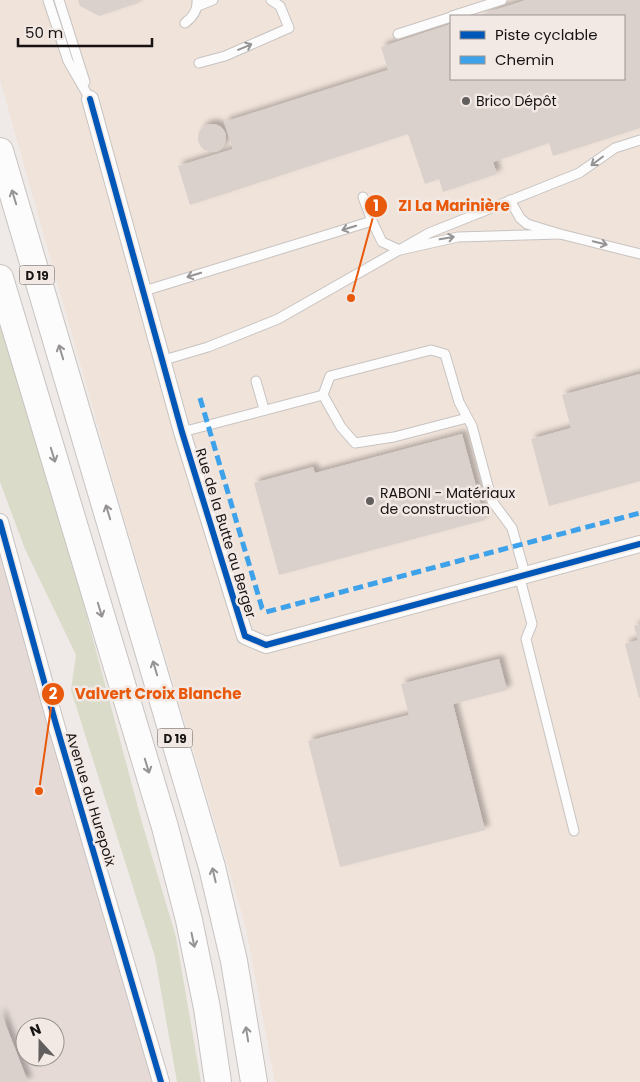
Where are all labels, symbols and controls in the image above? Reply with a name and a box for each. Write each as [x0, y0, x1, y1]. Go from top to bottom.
scale bar [18, 15, 151, 47]
legend [450, 15, 625, 80]
text: 50 m [25, 22, 63, 43]
text: Piste cyclable [495, 24, 598, 45]
one-way arrow [237, 42, 252, 52]
text: Chemin [495, 49, 554, 70]
place label: Brico Dépôt [476, 91, 557, 111]
marker: Brico Dépôt [460, 95, 472, 107]
one-way arrow [590, 156, 604, 166]
one-way arrow [8, 189, 18, 205]
callout: ZI La Marinière [364, 191, 520, 221]
text: 1 [373, 195, 379, 216]
text: ZI La Marinière [398, 195, 510, 216]
one-way arrow [341, 223, 357, 233]
one-way arrow [438, 233, 454, 243]
one-way arrow [592, 239, 608, 248]
road number: D 19 [20, 266, 54, 284]
one-way arrow [186, 271, 202, 281]
one-way arrow [55, 345, 65, 361]
one-way arrow [49, 446, 59, 462]
street label: Rue de la Butte au Berger [191, 446, 261, 620]
place label: RABONI - Matériaux de construction [380, 483, 515, 519]
marker: RABONI - Matériaux de construction [364, 495, 376, 507]
one-way arrow [103, 505, 113, 521]
one-way arrow [96, 602, 106, 618]
one-way arrow [149, 660, 159, 676]
callout: Valvert Croix Blanche [40, 679, 252, 709]
text: 2 [49, 683, 58, 704]
text: Valvert Croix Blanche [75, 683, 241, 704]
road number: D 19 [158, 728, 192, 748]
street label: Avenue du Hurepoix [61, 729, 121, 869]
one-way arrow [142, 758, 152, 774]
one-way arrow [209, 867, 218, 883]
one-way arrow [189, 931, 199, 947]
north arrow [15, 1017, 65, 1067]
text: N [27, 1019, 44, 1041]
one-way arrow [242, 1026, 252, 1042]

